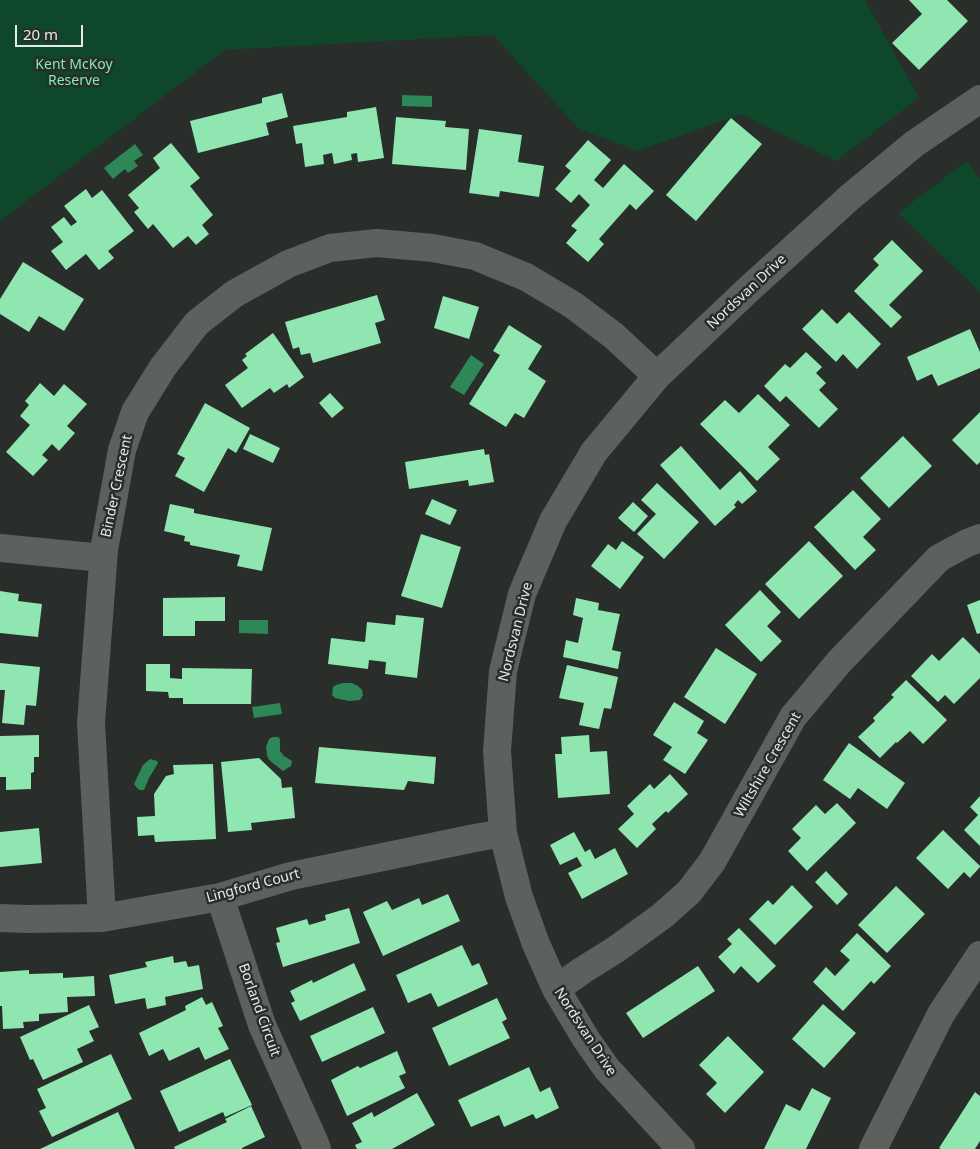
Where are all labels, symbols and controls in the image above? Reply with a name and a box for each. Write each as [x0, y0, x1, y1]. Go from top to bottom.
scale bar [18, 15, 85, 47]
text: 20 m [23, 24, 58, 44]
park label: Kent McKoy Reserve [35, 57, 113, 90]
street label: Nordsvan Drive [704, 251, 790, 333]
street label: Binder Crescent [98, 433, 136, 539]
street label: Nordsvan Drive [496, 581, 536, 683]
street label: Wiltshire Crescent [731, 709, 805, 821]
street label: Lingford Court [204, 865, 302, 907]
street label: Borland Circuit [234, 961, 284, 1059]
street label: Nordsvan Drive [550, 985, 620, 1079]

